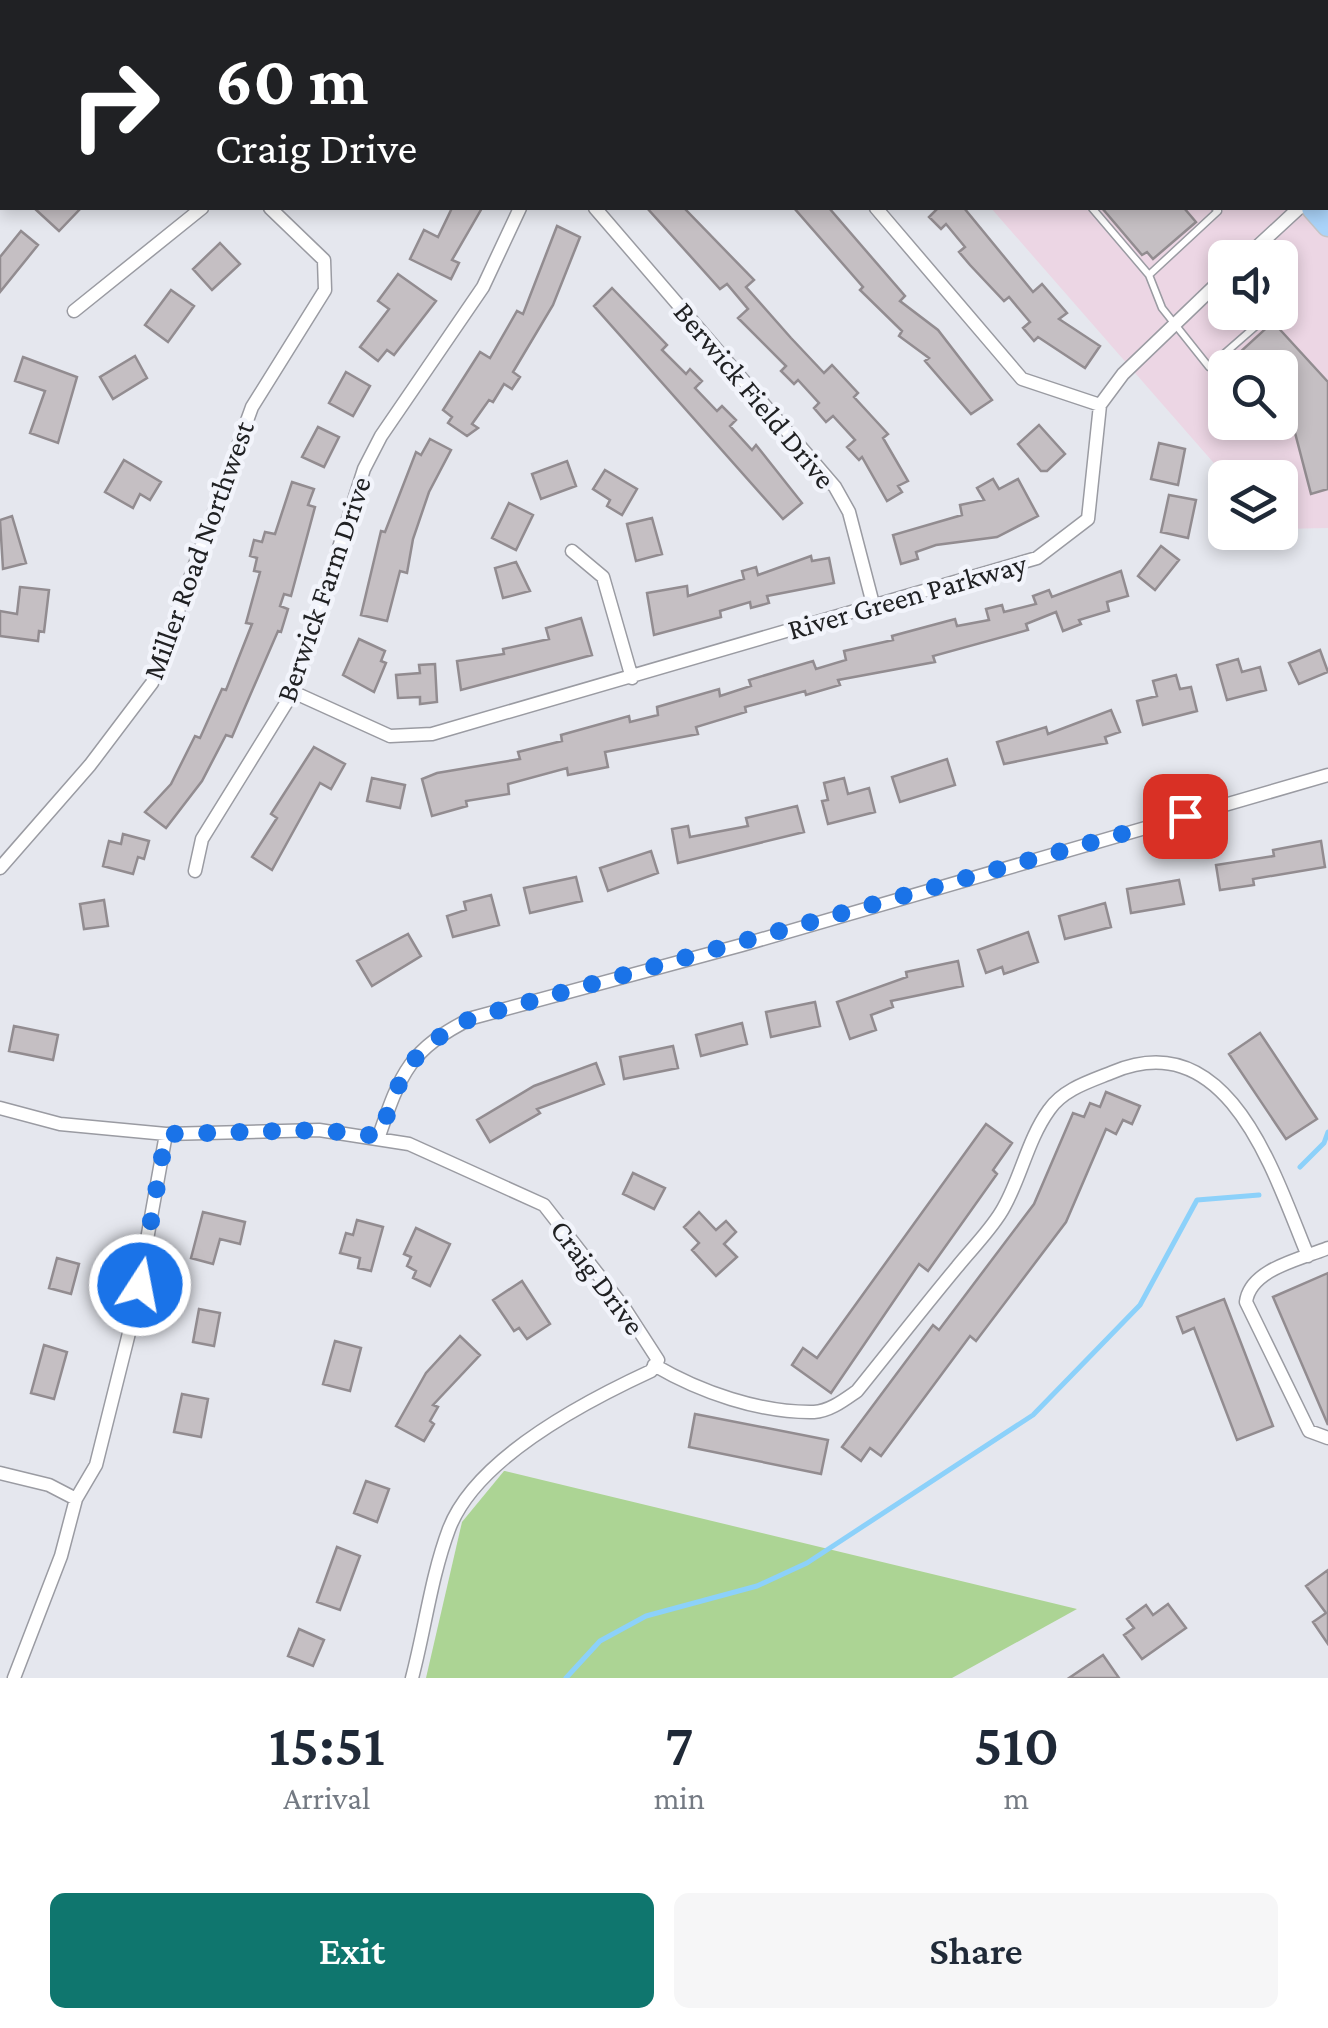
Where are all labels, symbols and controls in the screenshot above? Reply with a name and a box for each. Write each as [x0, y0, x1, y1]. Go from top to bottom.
icon: right [50, 40, 180, 170]
text: 60 m [215, 41, 368, 119]
text: Craig Drive [215, 123, 417, 173]
map controls [1208, 240, 1298, 550]
button: sound [1208, 240, 1298, 330]
street label: Berwick Field Drive [668, 295, 842, 495]
button: search [1208, 350, 1298, 440]
street label: Miller Road Northwest [136, 415, 260, 684]
button: layers [1208, 460, 1298, 550]
street label: Berwick Farm Drive [269, 472, 377, 706]
street label: River Green Parkway [784, 546, 1031, 647]
pin [1143, 774, 1228, 859]
icon: arrive [1158, 789, 1213, 844]
street label: Craig Drive [543, 1213, 652, 1341]
position arrow [88, 1233, 192, 1337]
text: 15:51 [269, 1711, 385, 1778]
text: 7 [665, 1711, 694, 1778]
text: 510 [974, 1711, 1059, 1778]
text: Arrival [283, 1780, 370, 1816]
text: min [654, 1780, 705, 1816]
text: m [1004, 1780, 1029, 1816]
button: Exit [50, 1893, 654, 2008]
button: Share [674, 1893, 1278, 2008]

